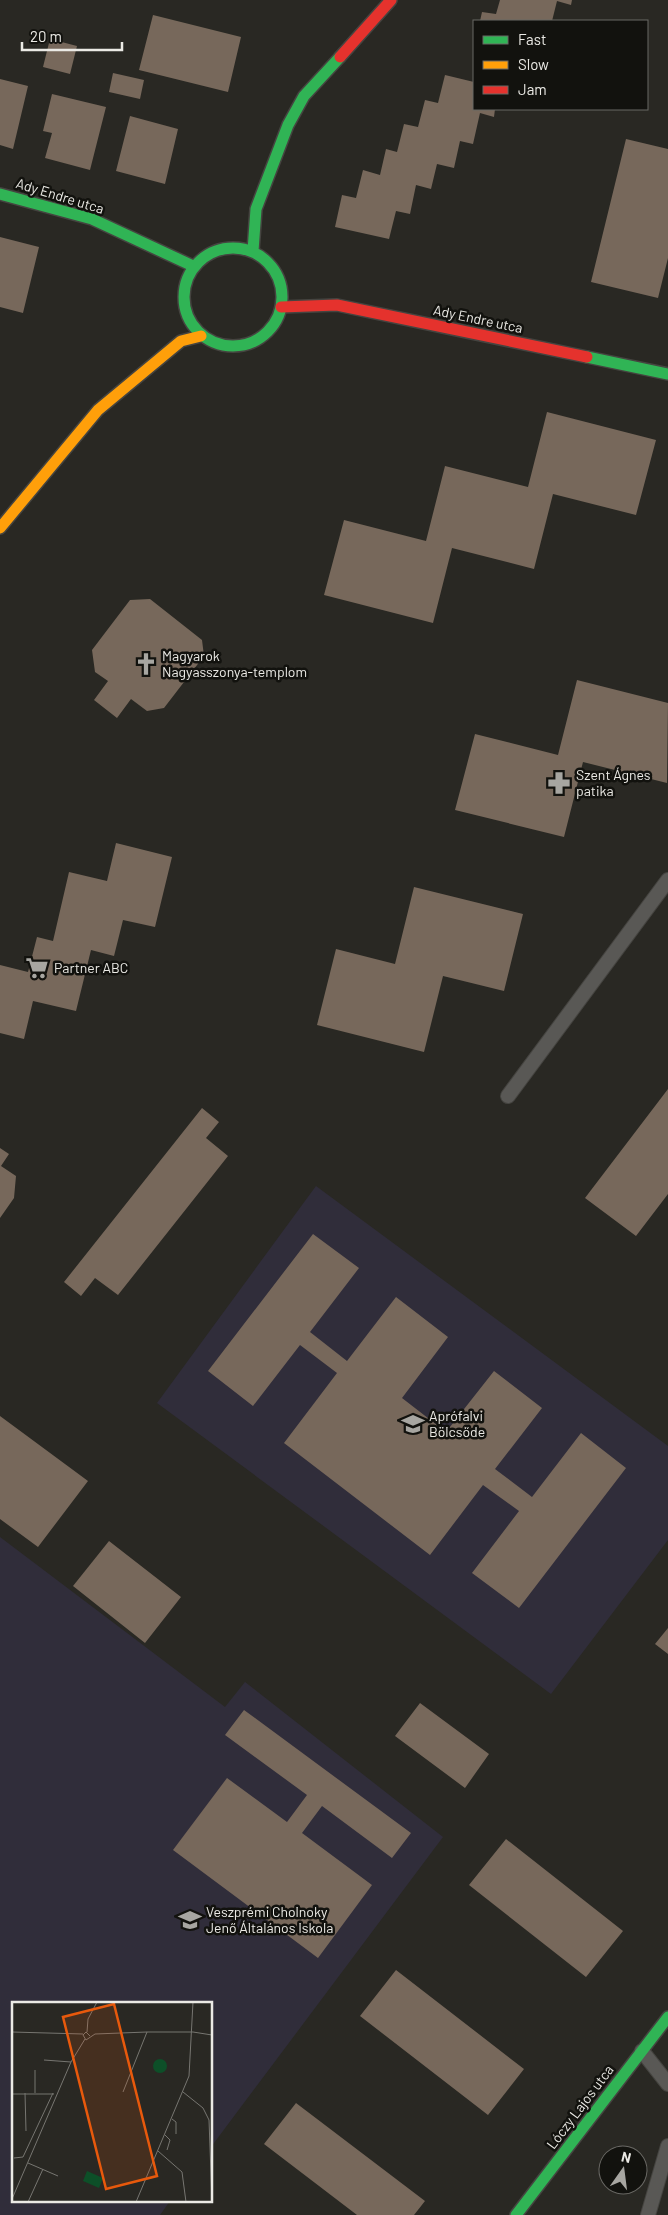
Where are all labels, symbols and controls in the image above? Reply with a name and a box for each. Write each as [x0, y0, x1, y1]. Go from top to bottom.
scale bar [22, 20, 122, 52]
legend [473, 20, 648, 110]
text: 20 m [30, 27, 62, 45]
text: Fast [518, 30, 546, 48]
text: Slow [518, 55, 549, 73]
text: Jam [518, 80, 547, 98]
street label: Ady Endre utca [14, 174, 106, 217]
street label: Ady Endre utca [432, 301, 524, 336]
place label: Magyarok Nagyasszonya-templom [162, 647, 307, 680]
church icon: Magyarok Nagyasszonya-templom [133, 651, 159, 677]
place label: Szent Ágnes patika [576, 766, 651, 799]
pharmacy icon: Szent Ágnes patika [546, 770, 572, 796]
supermarket icon: Partner ABC [24, 955, 50, 981]
place label: Partner ABC [54, 959, 128, 976]
place label: Aprófalvi Bölcsőde [429, 1407, 485, 1440]
school or university icon: Aprófalvi Bölcsőde [400, 1411, 426, 1437]
place label: Veszprémi Cholnoky Jenő Általános Iskola [206, 1903, 333, 1936]
school or university icon: Veszprémi Cholnoky Jenő Általános Iskola [177, 1907, 203, 1933]
inset map [12, 2002, 212, 2202]
street label: Lóczy Lajos utca [542, 2061, 617, 2152]
north arrow [598, 2145, 648, 2195]
text: N [620, 2148, 633, 2166]

